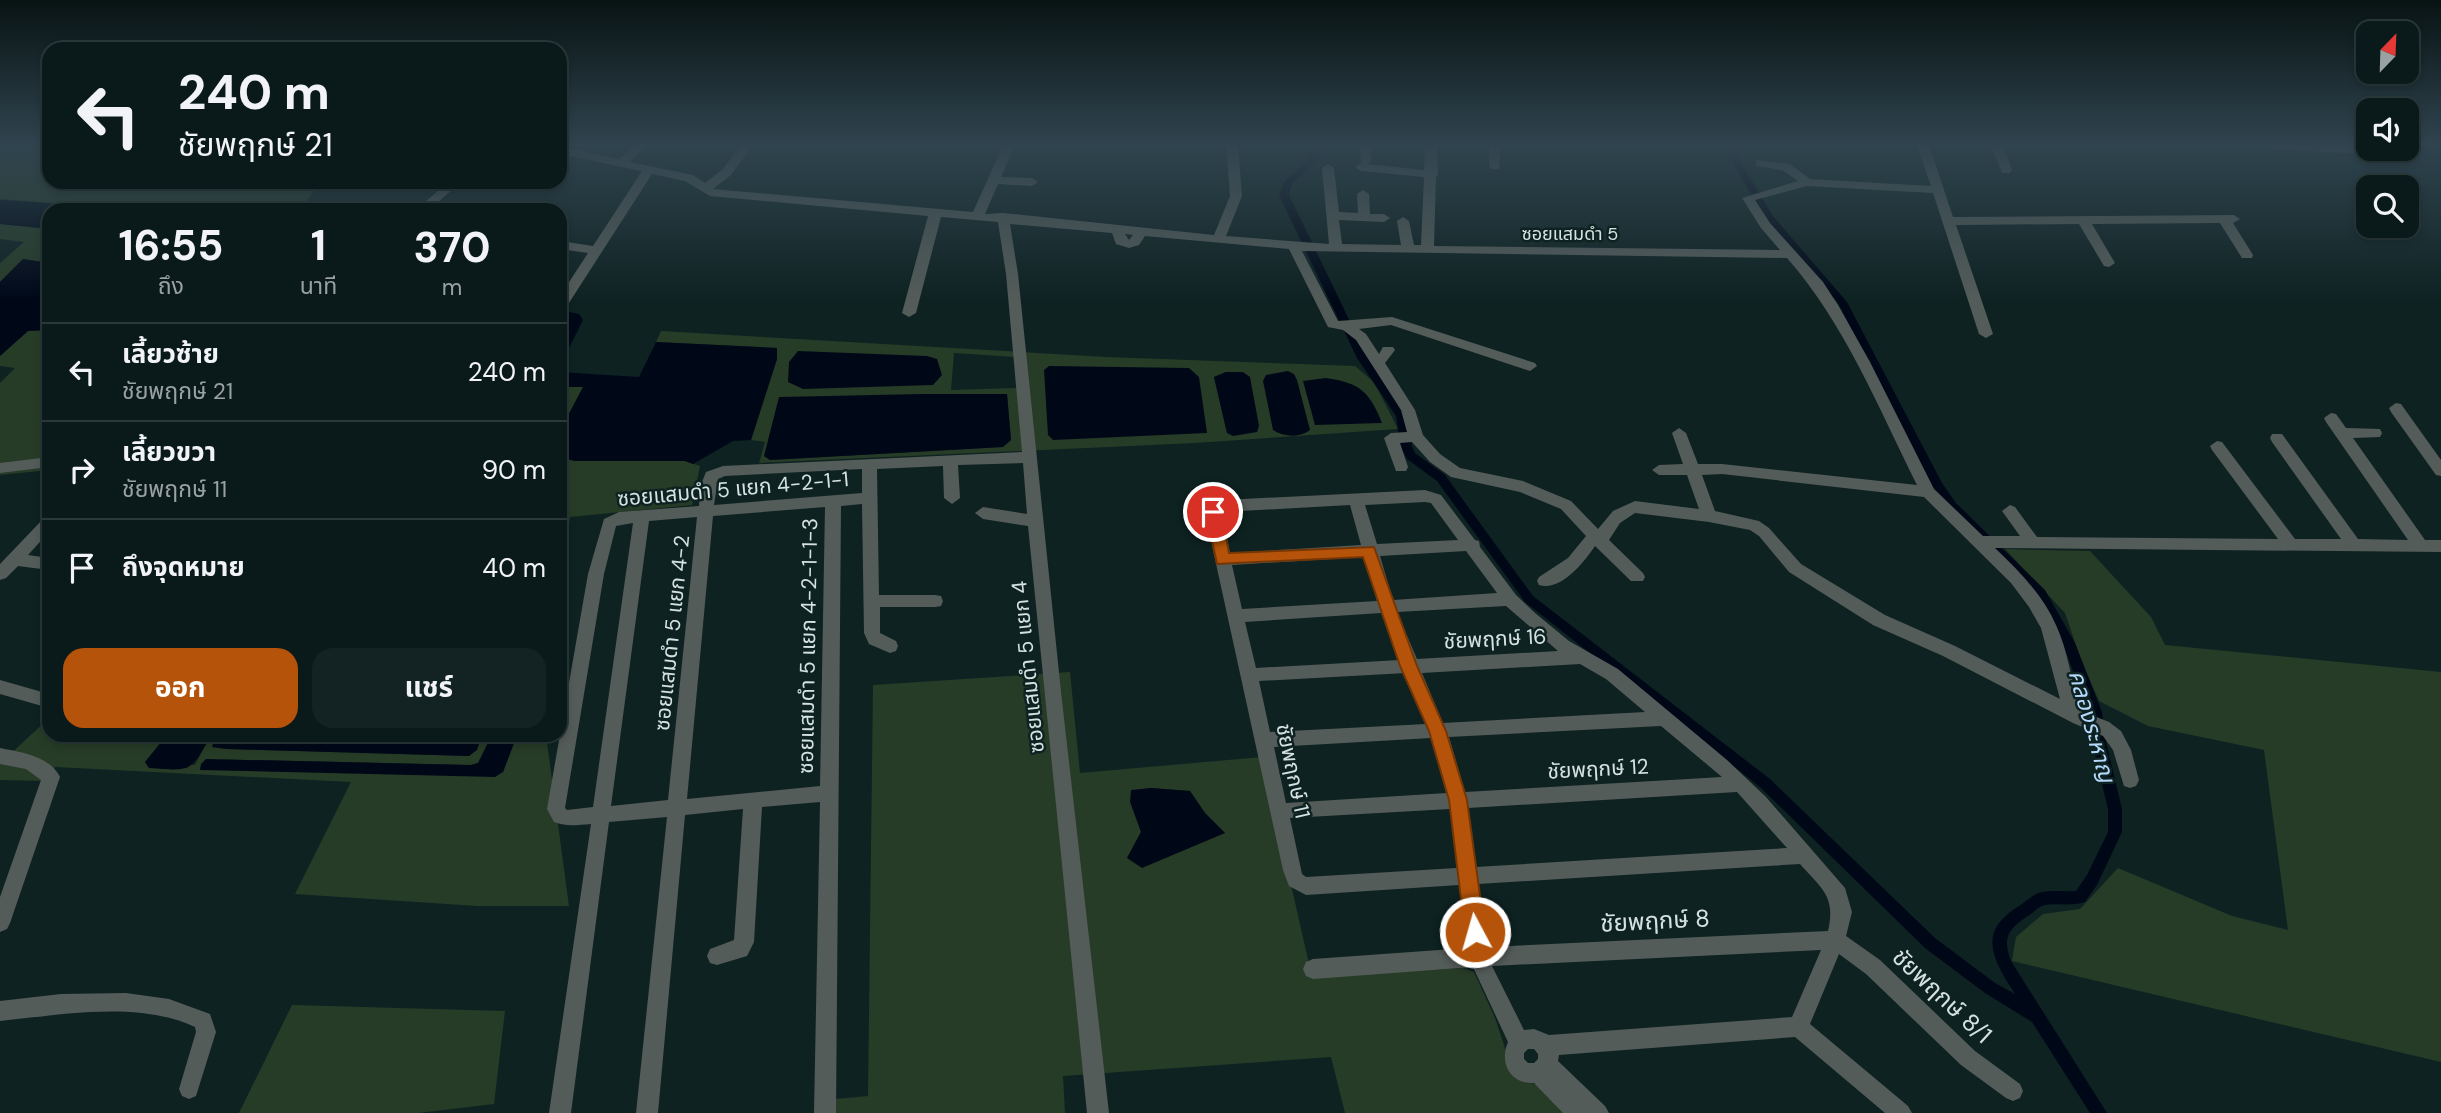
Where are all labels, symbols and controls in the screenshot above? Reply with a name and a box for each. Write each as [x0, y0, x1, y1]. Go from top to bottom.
north arrow [2356, 21, 2418, 84]
map controls [2356, 21, 2419, 238]
text: 240 m [178, 60, 330, 124]
icon: left [63, 70, 154, 161]
button: sound [2356, 98, 2419, 161]
text: ชัยพฤกษ์ 21 [178, 124, 333, 166]
button: search [2356, 175, 2419, 238]
text: 16:55 [118, 218, 223, 273]
text: 1 [311, 218, 326, 273]
text: 370 [414, 220, 491, 275]
street label: ซอยแสมดำ 5 [1522, 222, 1618, 246]
text: ถึง [158, 271, 184, 301]
text: นาที [300, 271, 337, 301]
text: m [442, 272, 462, 302]
text: เลี้ยวซ้าย [122, 337, 219, 371]
icon: left [63, 353, 101, 391]
text: 240 m [468, 355, 546, 389]
text: ชัยพฤกษ์ 21 [122, 376, 233, 406]
text: เลี้ยวขวา [122, 435, 216, 469]
icon: right [63, 451, 101, 489]
text: 90 m [482, 453, 546, 487]
street label: ซอยแสมดำ 5 แยก 4-2-1-1 [616, 465, 850, 513]
text: ชัยพฤกษ์ 11 [122, 474, 227, 504]
pin [1183, 482, 1243, 542]
icon: arrive [1194, 493, 1232, 531]
street label: ซอยแสมดำ 5 แยก 4-2-1-1-3 [792, 518, 824, 774]
street label: ซอยแสมดำ 5 แยก 4-2 [648, 534, 696, 732]
icon: arrive [63, 549, 101, 587]
text: ถึงจุดหมาย [122, 550, 245, 584]
text: 40 m [482, 551, 546, 585]
street label: ซอยแสมดำ 5 แยก 4 [1005, 579, 1051, 754]
street label: ชัยพฤกษ์ 16 [1443, 622, 1547, 656]
button: ออก [63, 648, 298, 728]
button: แชร์ [312, 648, 546, 728]
water label: คลองระหาญ [2062, 666, 2123, 788]
street label: ชัยพฤกษ์ 11 [1269, 721, 1317, 821]
street label: ชัยพฤกษ์ 12 [1547, 752, 1649, 786]
position arrow [1438, 895, 1512, 969]
street label: ชัยพฤกษ์ 8 [1600, 902, 1710, 939]
street label: ชัยพฤกษ์ 8/1 [1886, 942, 1999, 1050]

